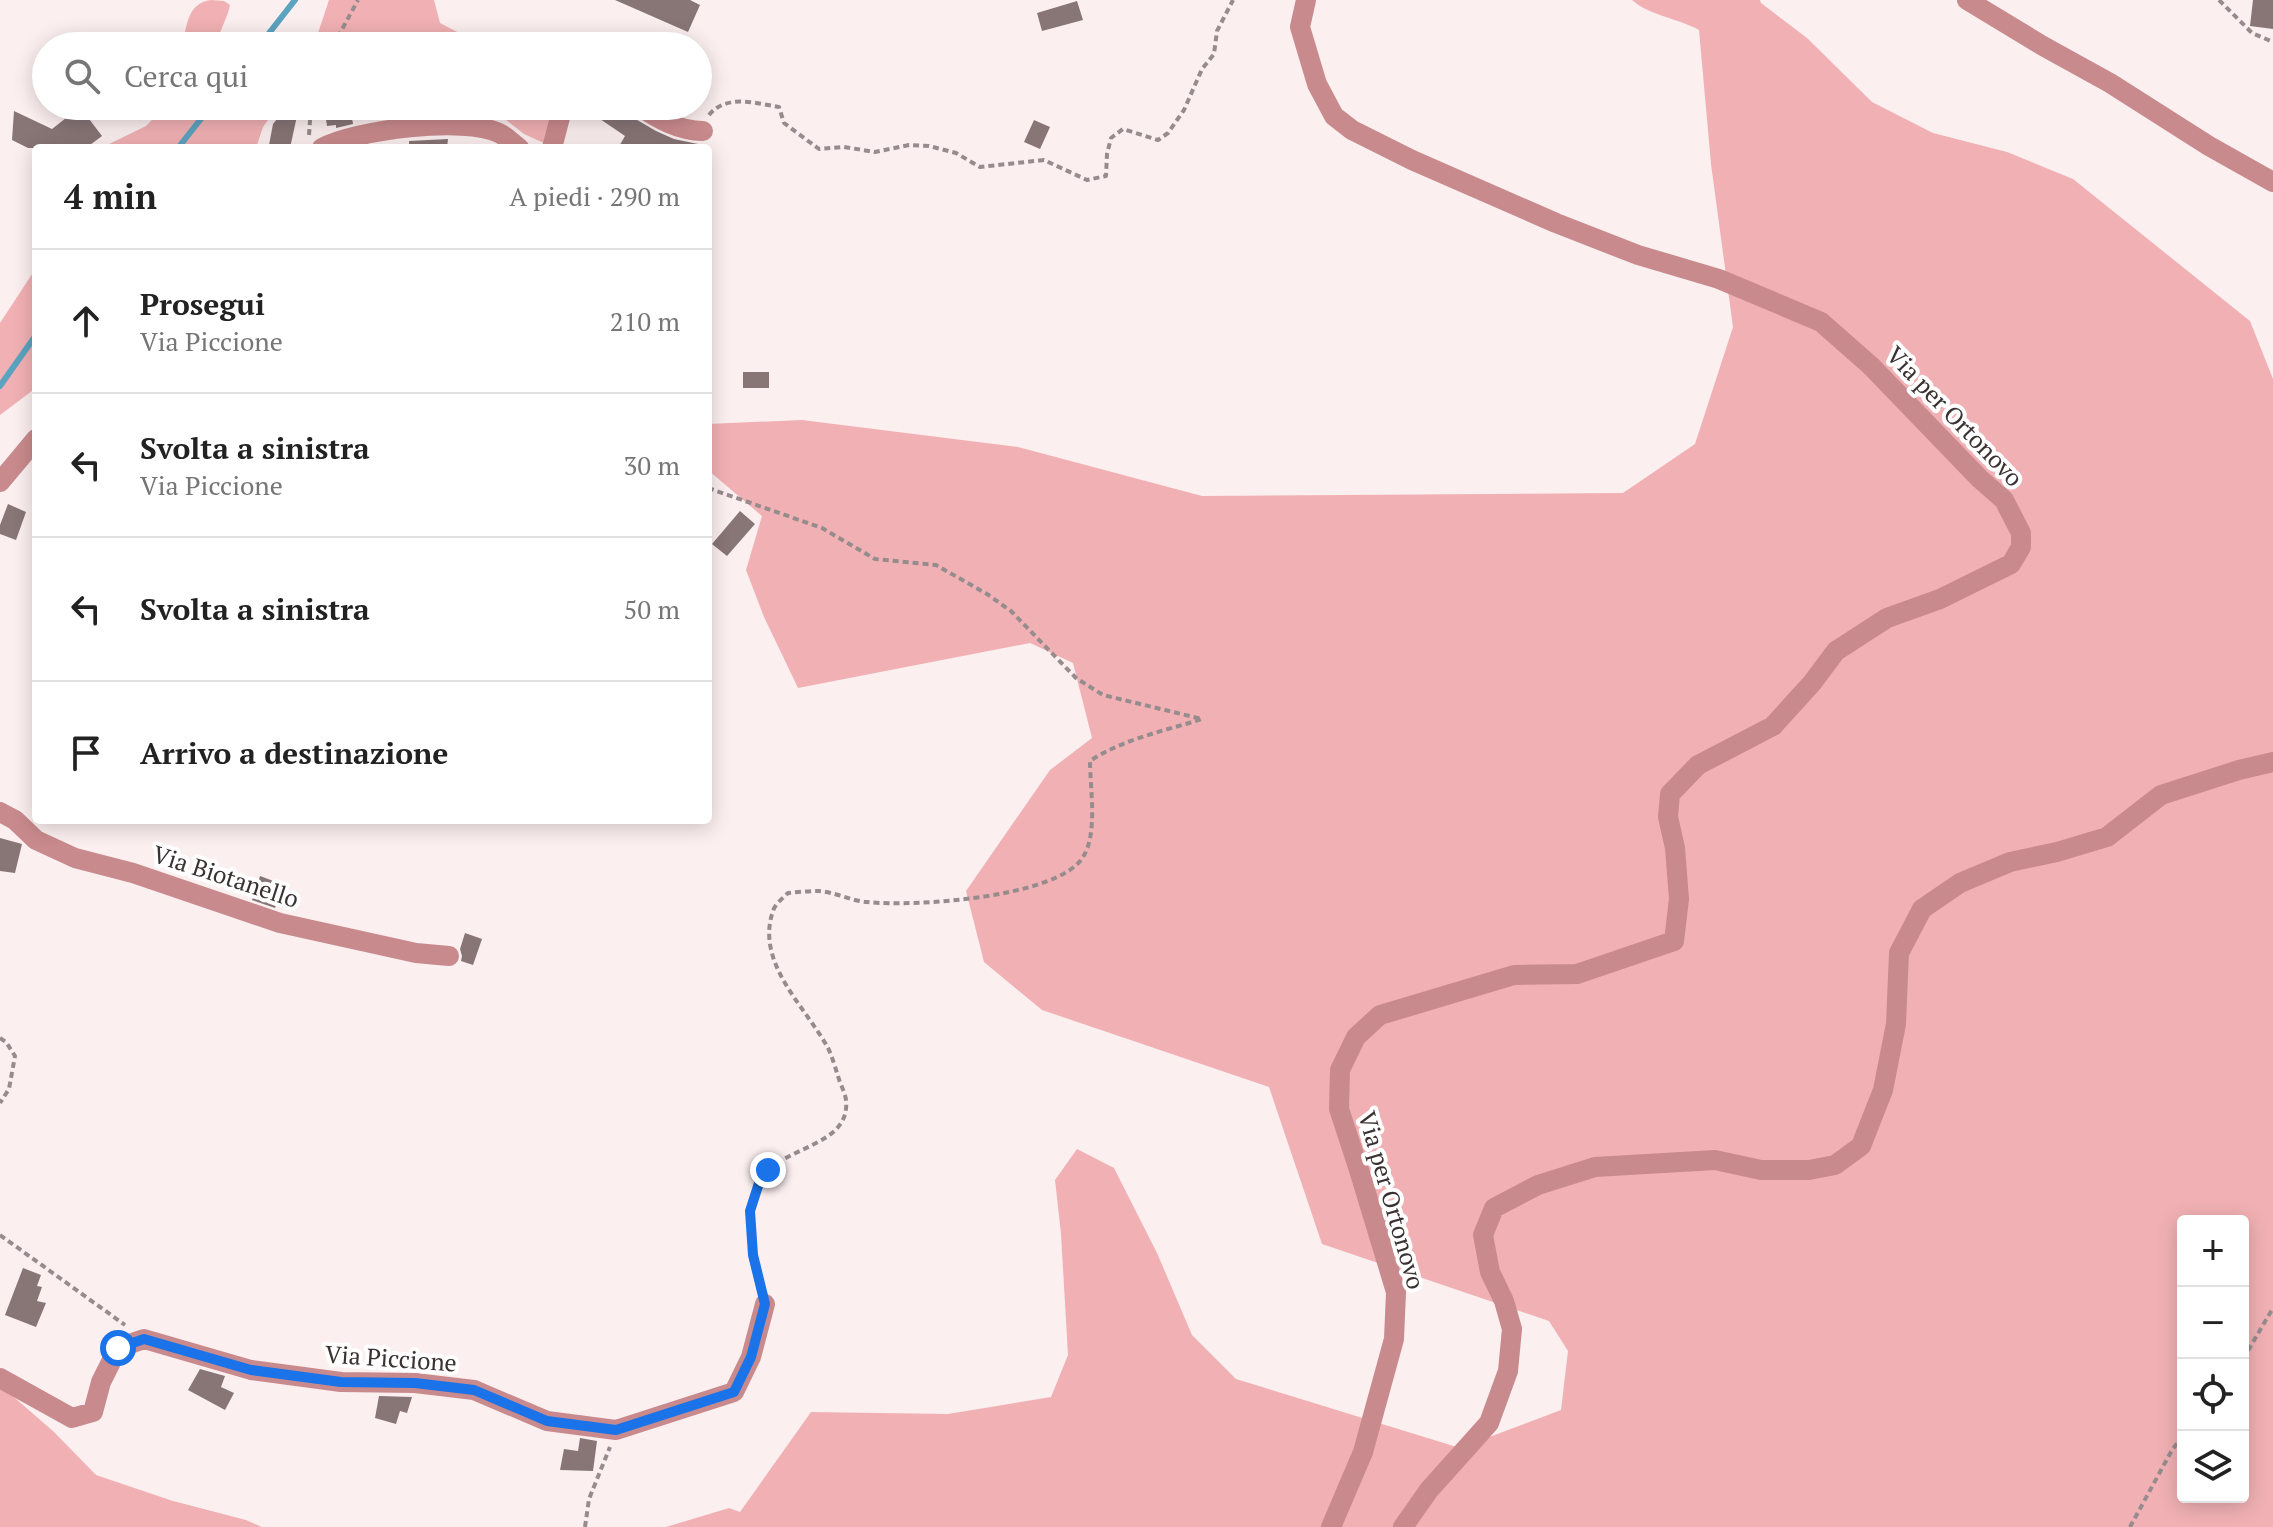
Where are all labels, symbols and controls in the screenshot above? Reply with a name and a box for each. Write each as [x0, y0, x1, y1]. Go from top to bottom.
search box [32, 32, 712, 120]
icon: search [60, 54, 104, 98]
text: Cerca qui [124, 56, 248, 96]
text: 4 min [64, 174, 157, 219]
text: A piedi · 290 m [509, 179, 680, 213]
text: Prosegui [140, 284, 265, 324]
icon: ahead [64, 299, 108, 343]
text: 210 m [610, 304, 680, 338]
text: Via Piccione [140, 324, 283, 358]
street label: Via per Ortonovo [1880, 339, 2030, 493]
text: Svolta a sinistra [140, 428, 370, 468]
icon: left [64, 443, 108, 487]
text: 30 m [624, 448, 680, 482]
text: Via Piccione [140, 468, 283, 502]
icon: left [64, 587, 108, 631]
text: Svolta a sinistra [140, 589, 370, 629]
text: 50 m [624, 592, 680, 626]
icon: arrive [64, 731, 108, 775]
text: Arrivo a destinazione [140, 733, 448, 773]
street label: Via Biotanello [149, 837, 303, 915]
street label: Via per Ortonovo [1351, 1107, 1433, 1293]
route end [750, 1152, 786, 1188]
map controls [2177, 1215, 2249, 1503]
button: + [2177, 1215, 2249, 1287]
button: − [2177, 1287, 2249, 1359]
route start [100, 1330, 136, 1366]
street label: Via Piccione [324, 1337, 458, 1379]
button: locate [2177, 1359, 2249, 1431]
button: layers [2177, 1431, 2249, 1503]

